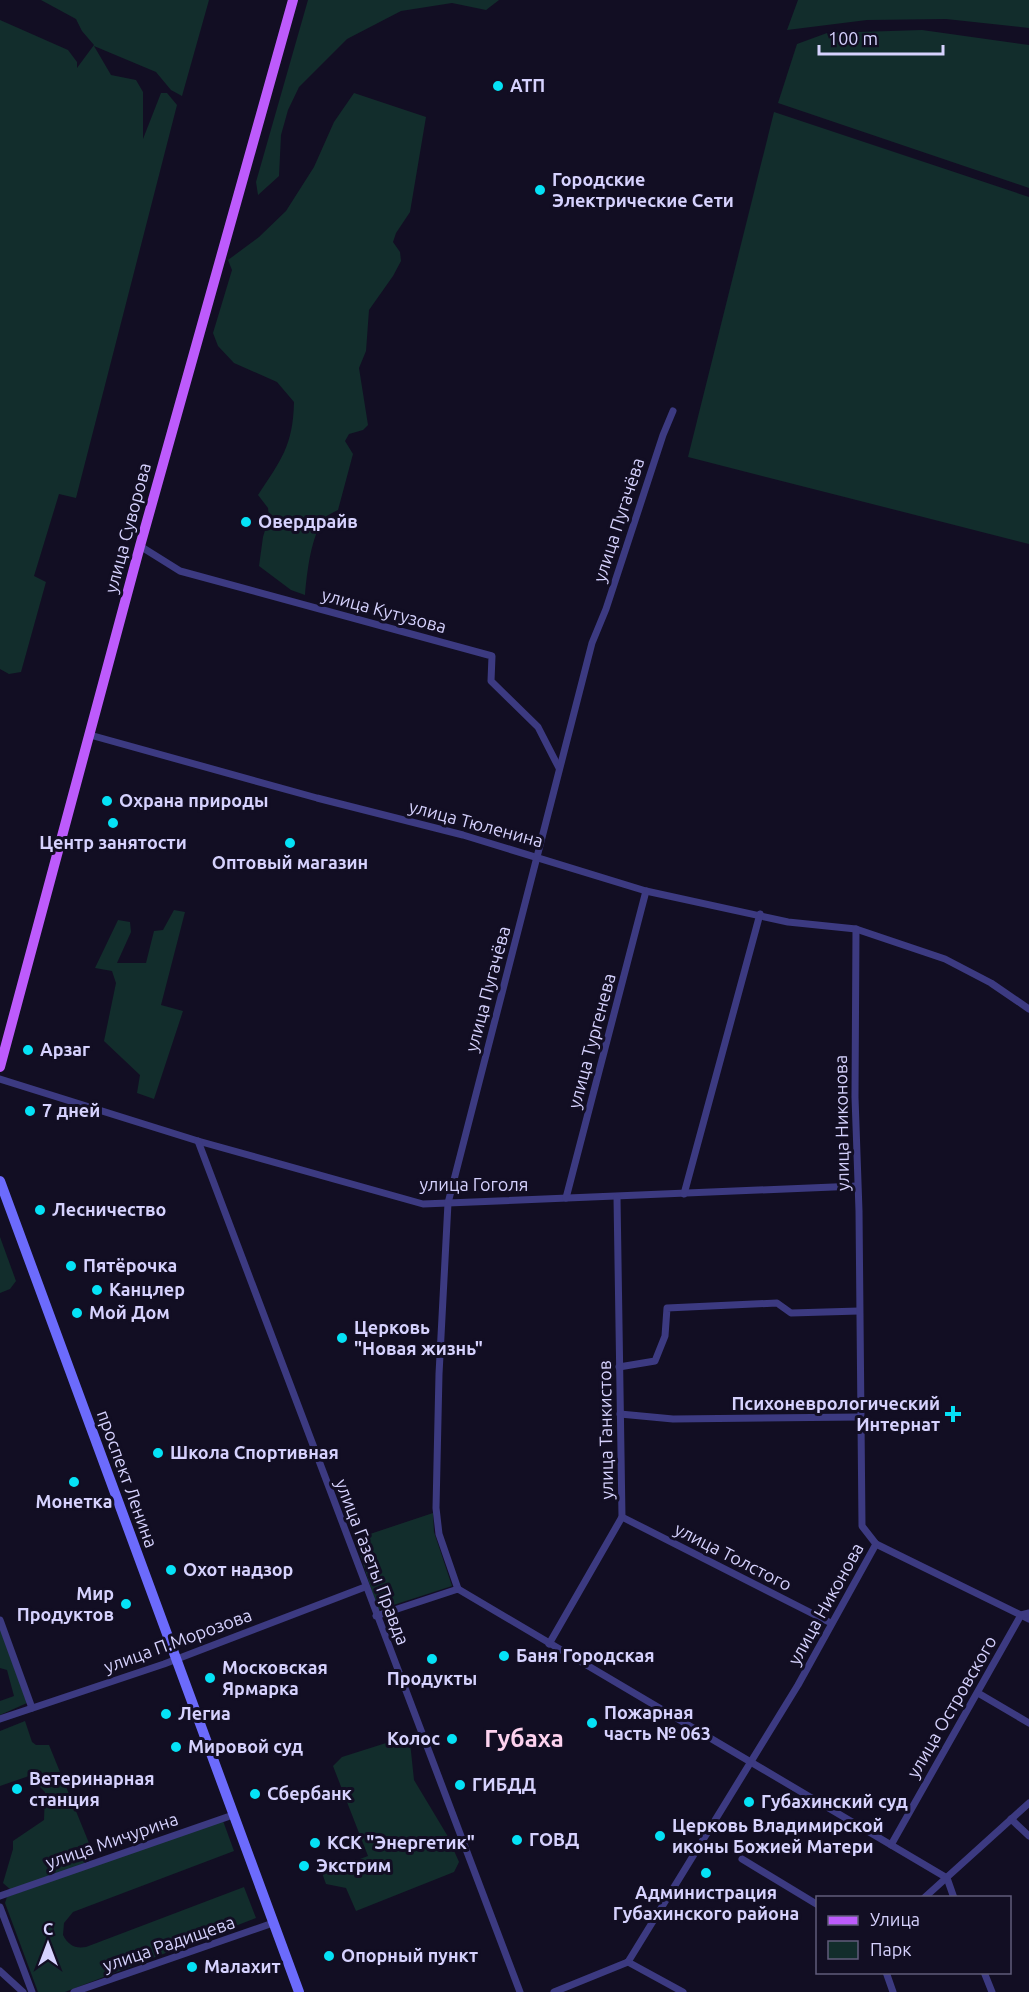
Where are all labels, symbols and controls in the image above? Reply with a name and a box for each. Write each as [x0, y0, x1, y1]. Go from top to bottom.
scale bar [819, 18, 944, 56]
text: 100 m [828, 28, 878, 48]
place label: АТП [510, 75, 545, 95]
marker: АТП [491, 79, 505, 93]
place label: Городские Электрические Сети [552, 169, 734, 210]
marker: Городские Электрические Сети [533, 183, 547, 197]
street label: улица Пугачёва [589, 455, 648, 584]
street label: улица Суворова [100, 461, 154, 595]
place label: Овердрайв [258, 511, 358, 531]
marker: Овердрайв [239, 515, 253, 529]
street label: улица Кутузова [320, 584, 449, 636]
place label: Охрана природы [119, 790, 268, 810]
marker: Охрана природы [100, 794, 114, 808]
street label: улица Тюленина [407, 796, 546, 851]
marker: Центр занятости [106, 816, 120, 830]
place label: Центр занятости [39, 832, 187, 852]
marker: Оптовый магазин [283, 836, 297, 850]
place label: Оптовый магазин [212, 852, 368, 872]
street label: улица Пугачёва [461, 924, 513, 1054]
street label: улица Тургенева [563, 971, 619, 1111]
place label: Арзаг [40, 1039, 90, 1059]
marker: Арзаг [21, 1043, 35, 1057]
street label: улица Никонова [830, 1055, 852, 1191]
place label: 7 дней [42, 1100, 100, 1120]
marker: 7 дней [23, 1104, 37, 1118]
street label: улица Гоголя [419, 1174, 529, 1194]
place label: Лесничество [52, 1199, 166, 1219]
marker: Лесничество [33, 1203, 47, 1217]
place label: Пятёрочка [83, 1255, 177, 1275]
marker: Пятёрочка [64, 1259, 78, 1273]
place label: Канцлер [109, 1279, 185, 1299]
marker: Канцлер [90, 1283, 104, 1297]
place label: Мой Дом [89, 1302, 170, 1322]
marker: Мой Дом [70, 1306, 84, 1320]
place label: Церковь "Новая жизнь" [354, 1317, 483, 1358]
marker: Церковь "Новая жизнь" [335, 1331, 349, 1345]
street label: улица Танкистов [594, 1360, 616, 1500]
place label: Психоневрологический Интернат [731, 1393, 940, 1434]
marker: Психоневрологический Интернат [944, 1405, 962, 1423]
street label: проспект Ленина [94, 1407, 162, 1550]
place label: Школа Спортивная [170, 1442, 339, 1462]
marker: Школа Спортивная [151, 1446, 165, 1460]
marker: Монетка [67, 1475, 81, 1489]
street label: улица Газеты Правда [332, 1476, 414, 1647]
place label: Монетка [36, 1491, 112, 1511]
street label: улица Толстого [672, 1518, 795, 1594]
street label: улица Никонова [783, 1539, 867, 1668]
place label: Охот надзор [183, 1559, 293, 1579]
marker: Охот надзор [164, 1563, 178, 1577]
place label: Мир Продуктов [17, 1583, 114, 1624]
marker: Мир Продуктов [119, 1597, 133, 1611]
street label: улица П.Морозова [101, 1604, 254, 1676]
street label: улица Островского [902, 1632, 1000, 1781]
place label: Баня Городская [516, 1645, 655, 1665]
marker: Баня Городская [497, 1649, 511, 1663]
marker: Продукты [425, 1652, 439, 1666]
place label: Московская Ярмарка [222, 1657, 328, 1698]
place label: Продукты [387, 1668, 477, 1688]
marker: Московская Ярмарка [203, 1671, 217, 1685]
place label: Пожарная часть № 063 [604, 1702, 711, 1743]
place label: Легиа [178, 1703, 231, 1723]
marker: Легиа [159, 1707, 173, 1721]
marker: Пожарная часть № 063 [585, 1716, 599, 1730]
district label: Губаха [484, 1725, 564, 1752]
place label: Колос [387, 1728, 440, 1748]
marker: Колос [445, 1732, 459, 1746]
place label: Мировой суд [188, 1736, 303, 1756]
marker: Мировой суд [169, 1740, 183, 1754]
place label: Ветеринарная станция [29, 1768, 154, 1809]
place label: ГИБДД [472, 1774, 536, 1794]
marker: ГИБДД [453, 1778, 467, 1792]
marker: Ветеринарная станция [10, 1782, 24, 1796]
place label: Сбербанк [267, 1783, 353, 1803]
marker: Сбербанк [248, 1787, 262, 1801]
place label: Губахинский суд [761, 1791, 908, 1811]
marker: Губахинский суд [742, 1795, 756, 1809]
street label: улица Мичурина [43, 1808, 181, 1872]
place label: Церковь Владимирской иконы Божией Матери [672, 1815, 884, 1856]
place label: ГОВД [529, 1829, 579, 1849]
marker: Церковь Владимирской иконы Божией Матери [653, 1829, 667, 1843]
place label: КСК "Энергетик" [327, 1832, 475, 1852]
marker: ГОВД [510, 1833, 524, 1847]
marker: КСК "Энергетик" [308, 1836, 322, 1850]
place label: Экстрим [316, 1855, 391, 1875]
marker: Экстрим [297, 1859, 311, 1873]
marker: Администрация Губахинского района [699, 1866, 713, 1880]
place label: Администрация Губахинского района [613, 1882, 799, 1923]
legend [816, 1896, 1011, 1974]
text: Улица [870, 1909, 920, 1929]
street label: улица Радищева [100, 1911, 237, 1975]
north arrow [18, 1914, 78, 1974]
text: С [43, 1920, 53, 1938]
text: Парк [870, 1939, 911, 1959]
place label: Опорный пункт [341, 1945, 478, 1965]
marker: Опорный пункт [322, 1949, 336, 1963]
place label: Малахит [204, 1956, 281, 1976]
marker: Малахит [185, 1960, 199, 1974]

